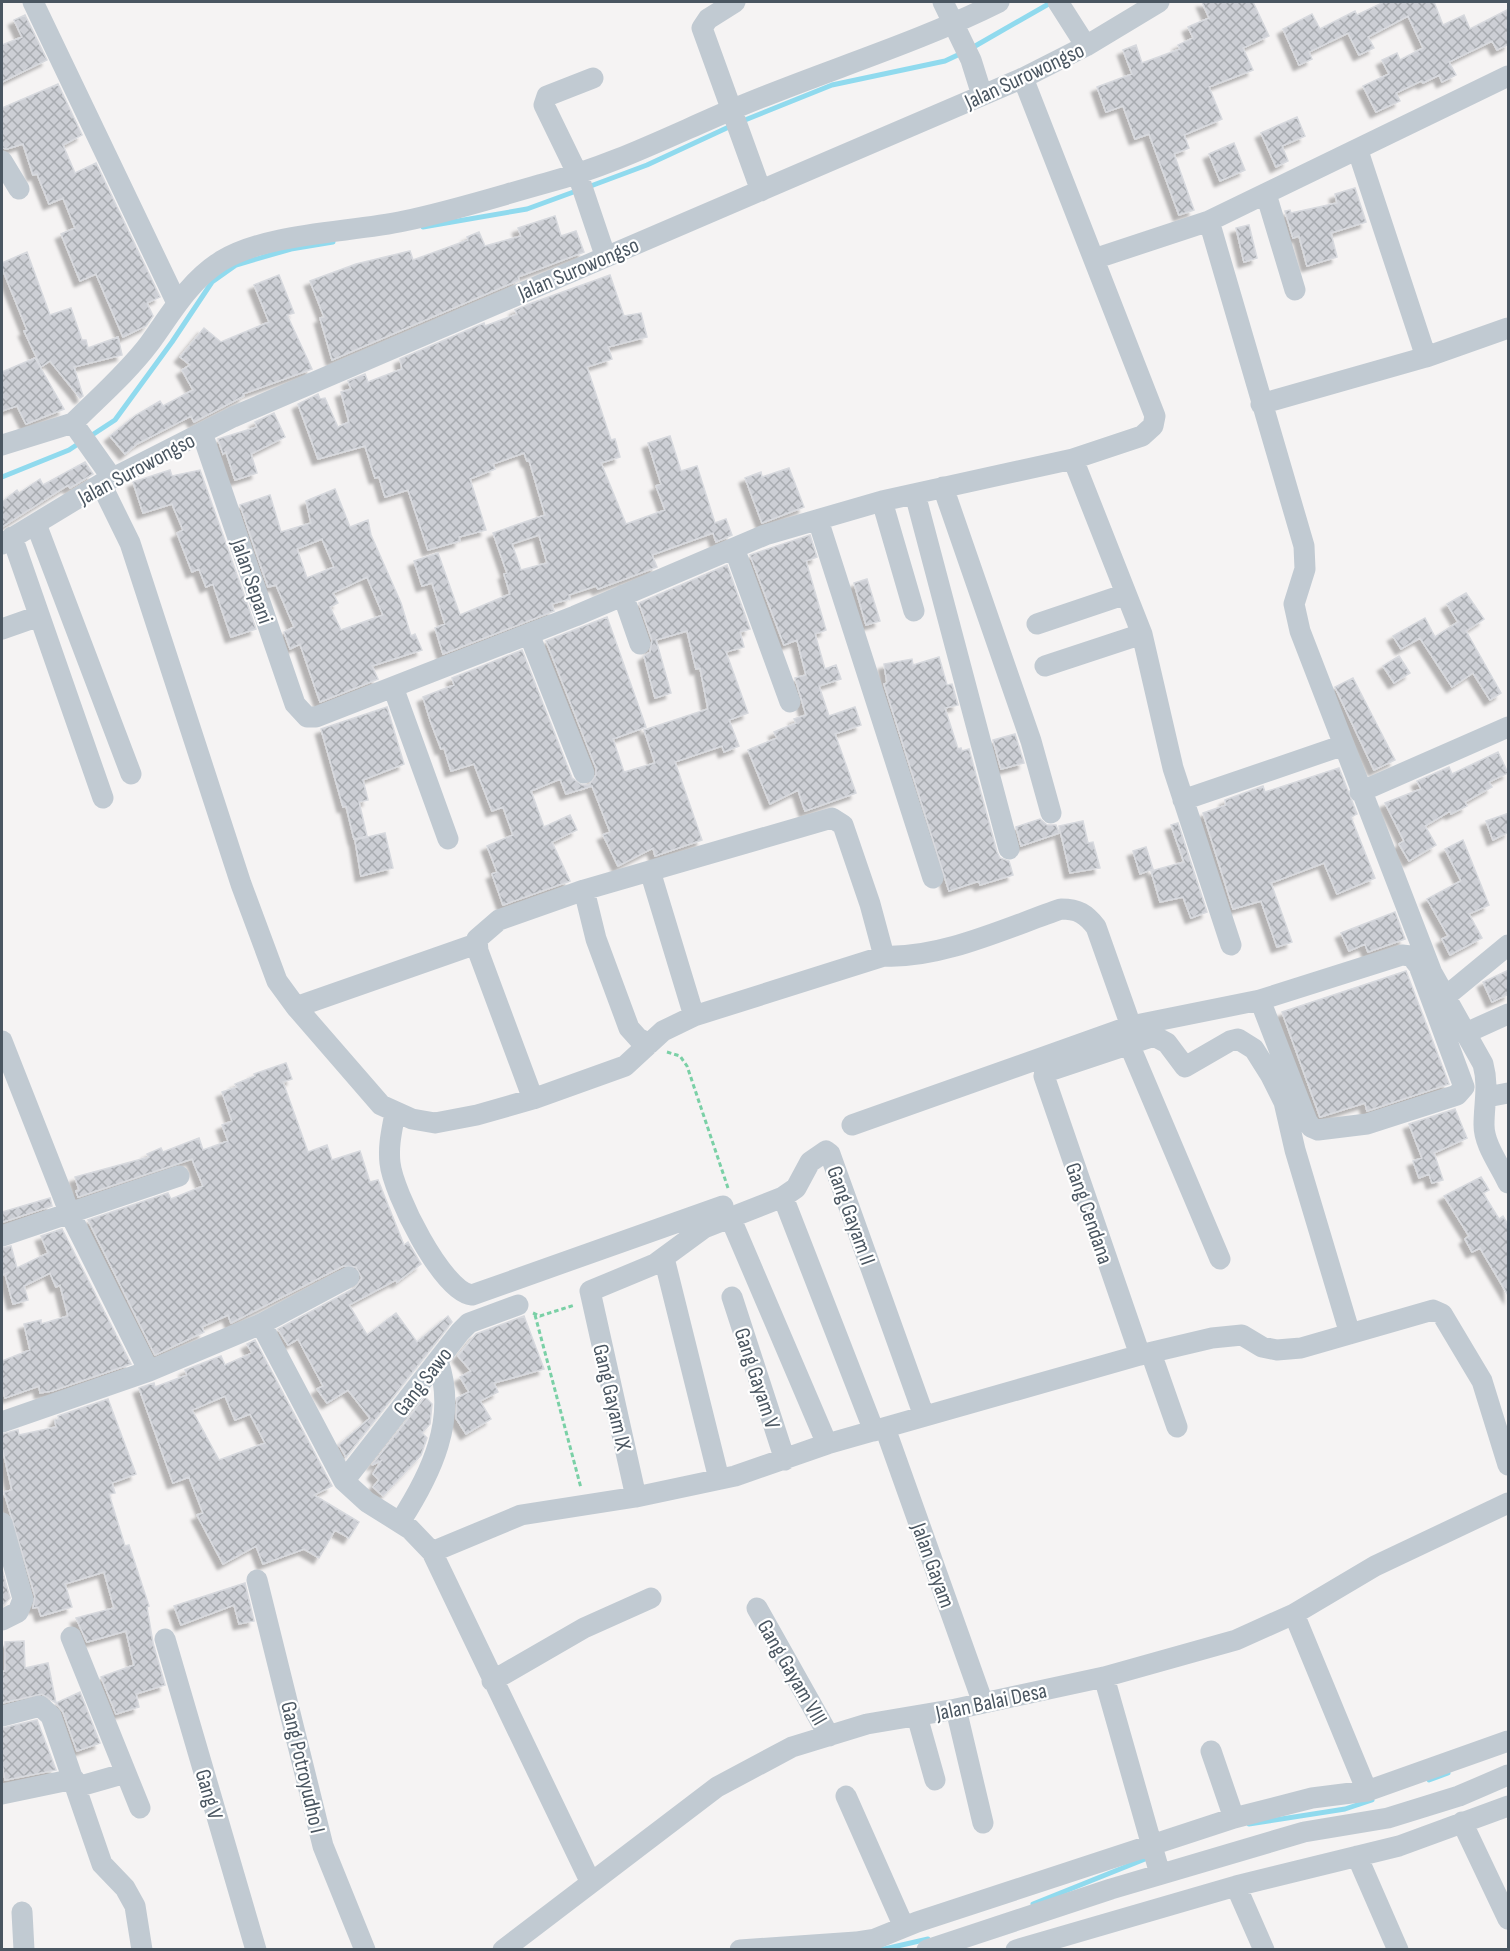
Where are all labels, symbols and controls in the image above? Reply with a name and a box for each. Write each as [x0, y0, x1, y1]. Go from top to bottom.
street label: Jalan Surowongso [960, 37, 1089, 116]
street label: Jalan Surowongso [513, 232, 643, 307]
street label: Jalan Surowongso [73, 427, 200, 512]
street label: Jalan Sepani [224, 535, 279, 627]
street label: Gang Cendana [1059, 1159, 1118, 1268]
street label: Gang Gayam II [820, 1162, 881, 1269]
street label: Gang Gayam V [728, 1325, 786, 1432]
street label: Gang Sawo [388, 1342, 459, 1422]
street label: Gang Gayam IX [586, 1342, 637, 1454]
street label: Jalan Gayam [904, 1518, 960, 1612]
street label: Gang Gayam VIII [751, 1615, 833, 1730]
street label: Jalan Balai Desa [932, 1678, 1049, 1728]
street label: Gang Potroyudho I [274, 1699, 331, 1836]
street label: Gang V [189, 1766, 229, 1823]

